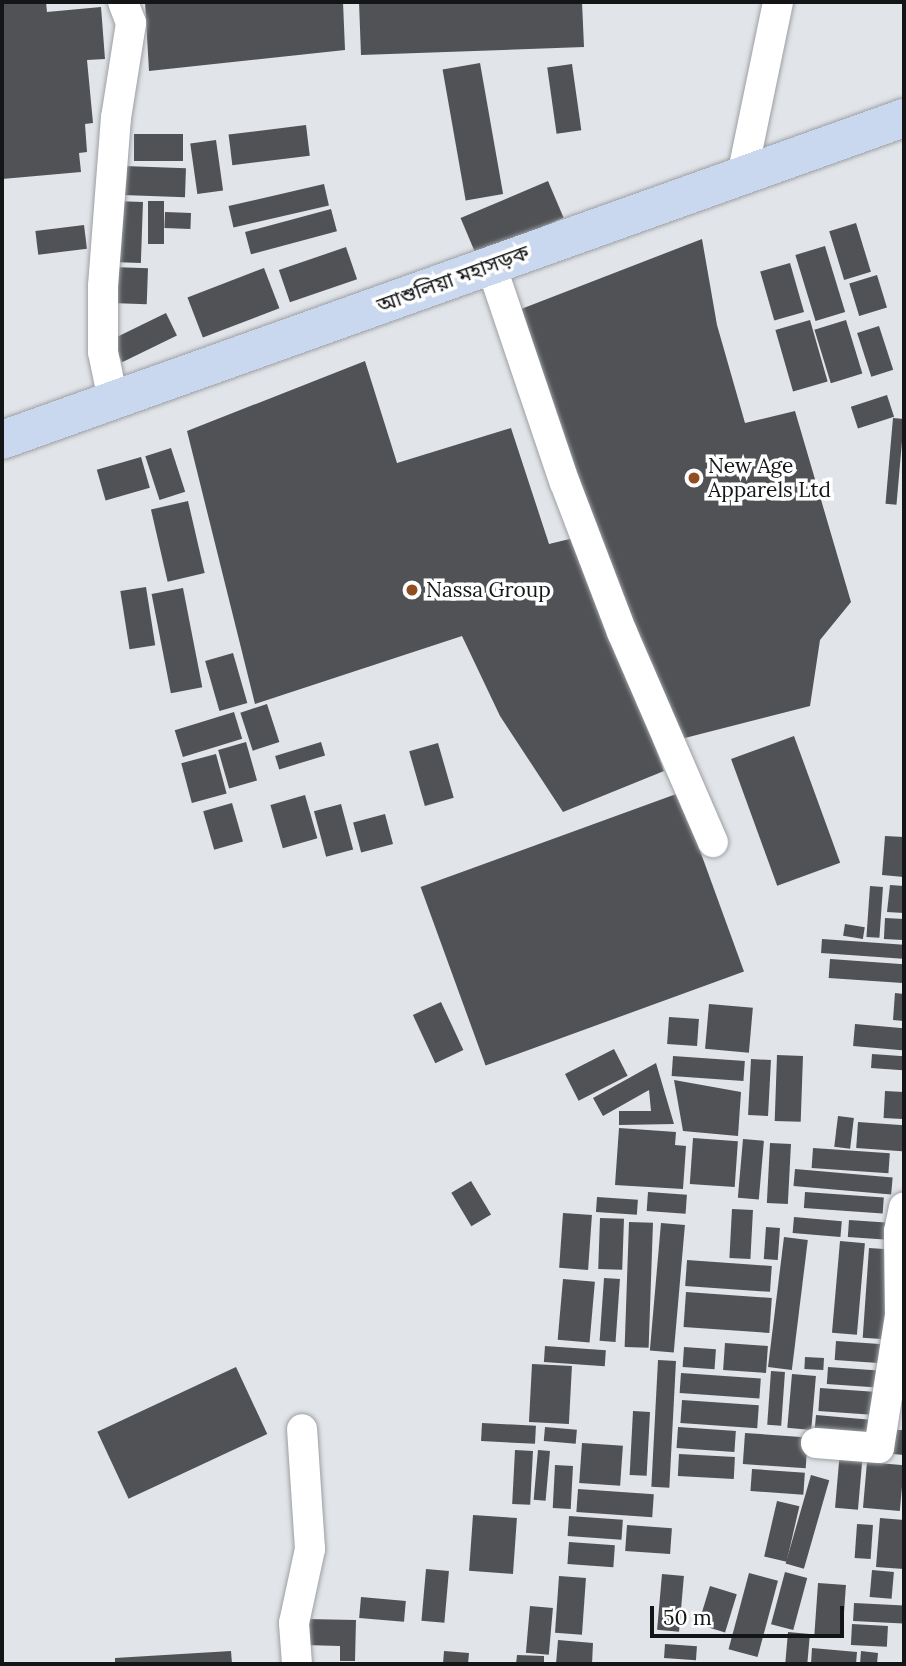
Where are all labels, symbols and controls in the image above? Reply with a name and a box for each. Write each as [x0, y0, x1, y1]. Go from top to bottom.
street label: আশুলিয়া মহাসড়ক [373, 240, 533, 318]
place label: New Age Apparels Ltd [708, 453, 831, 503]
marker: New Age Apparels Ltd [686, 470, 702, 486]
place label: Nassa Group [426, 577, 551, 603]
marker: Nassa Group [404, 582, 420, 598]
scale bar [654, 1592, 848, 1636]
text: 50 m [663, 1604, 712, 1631]

